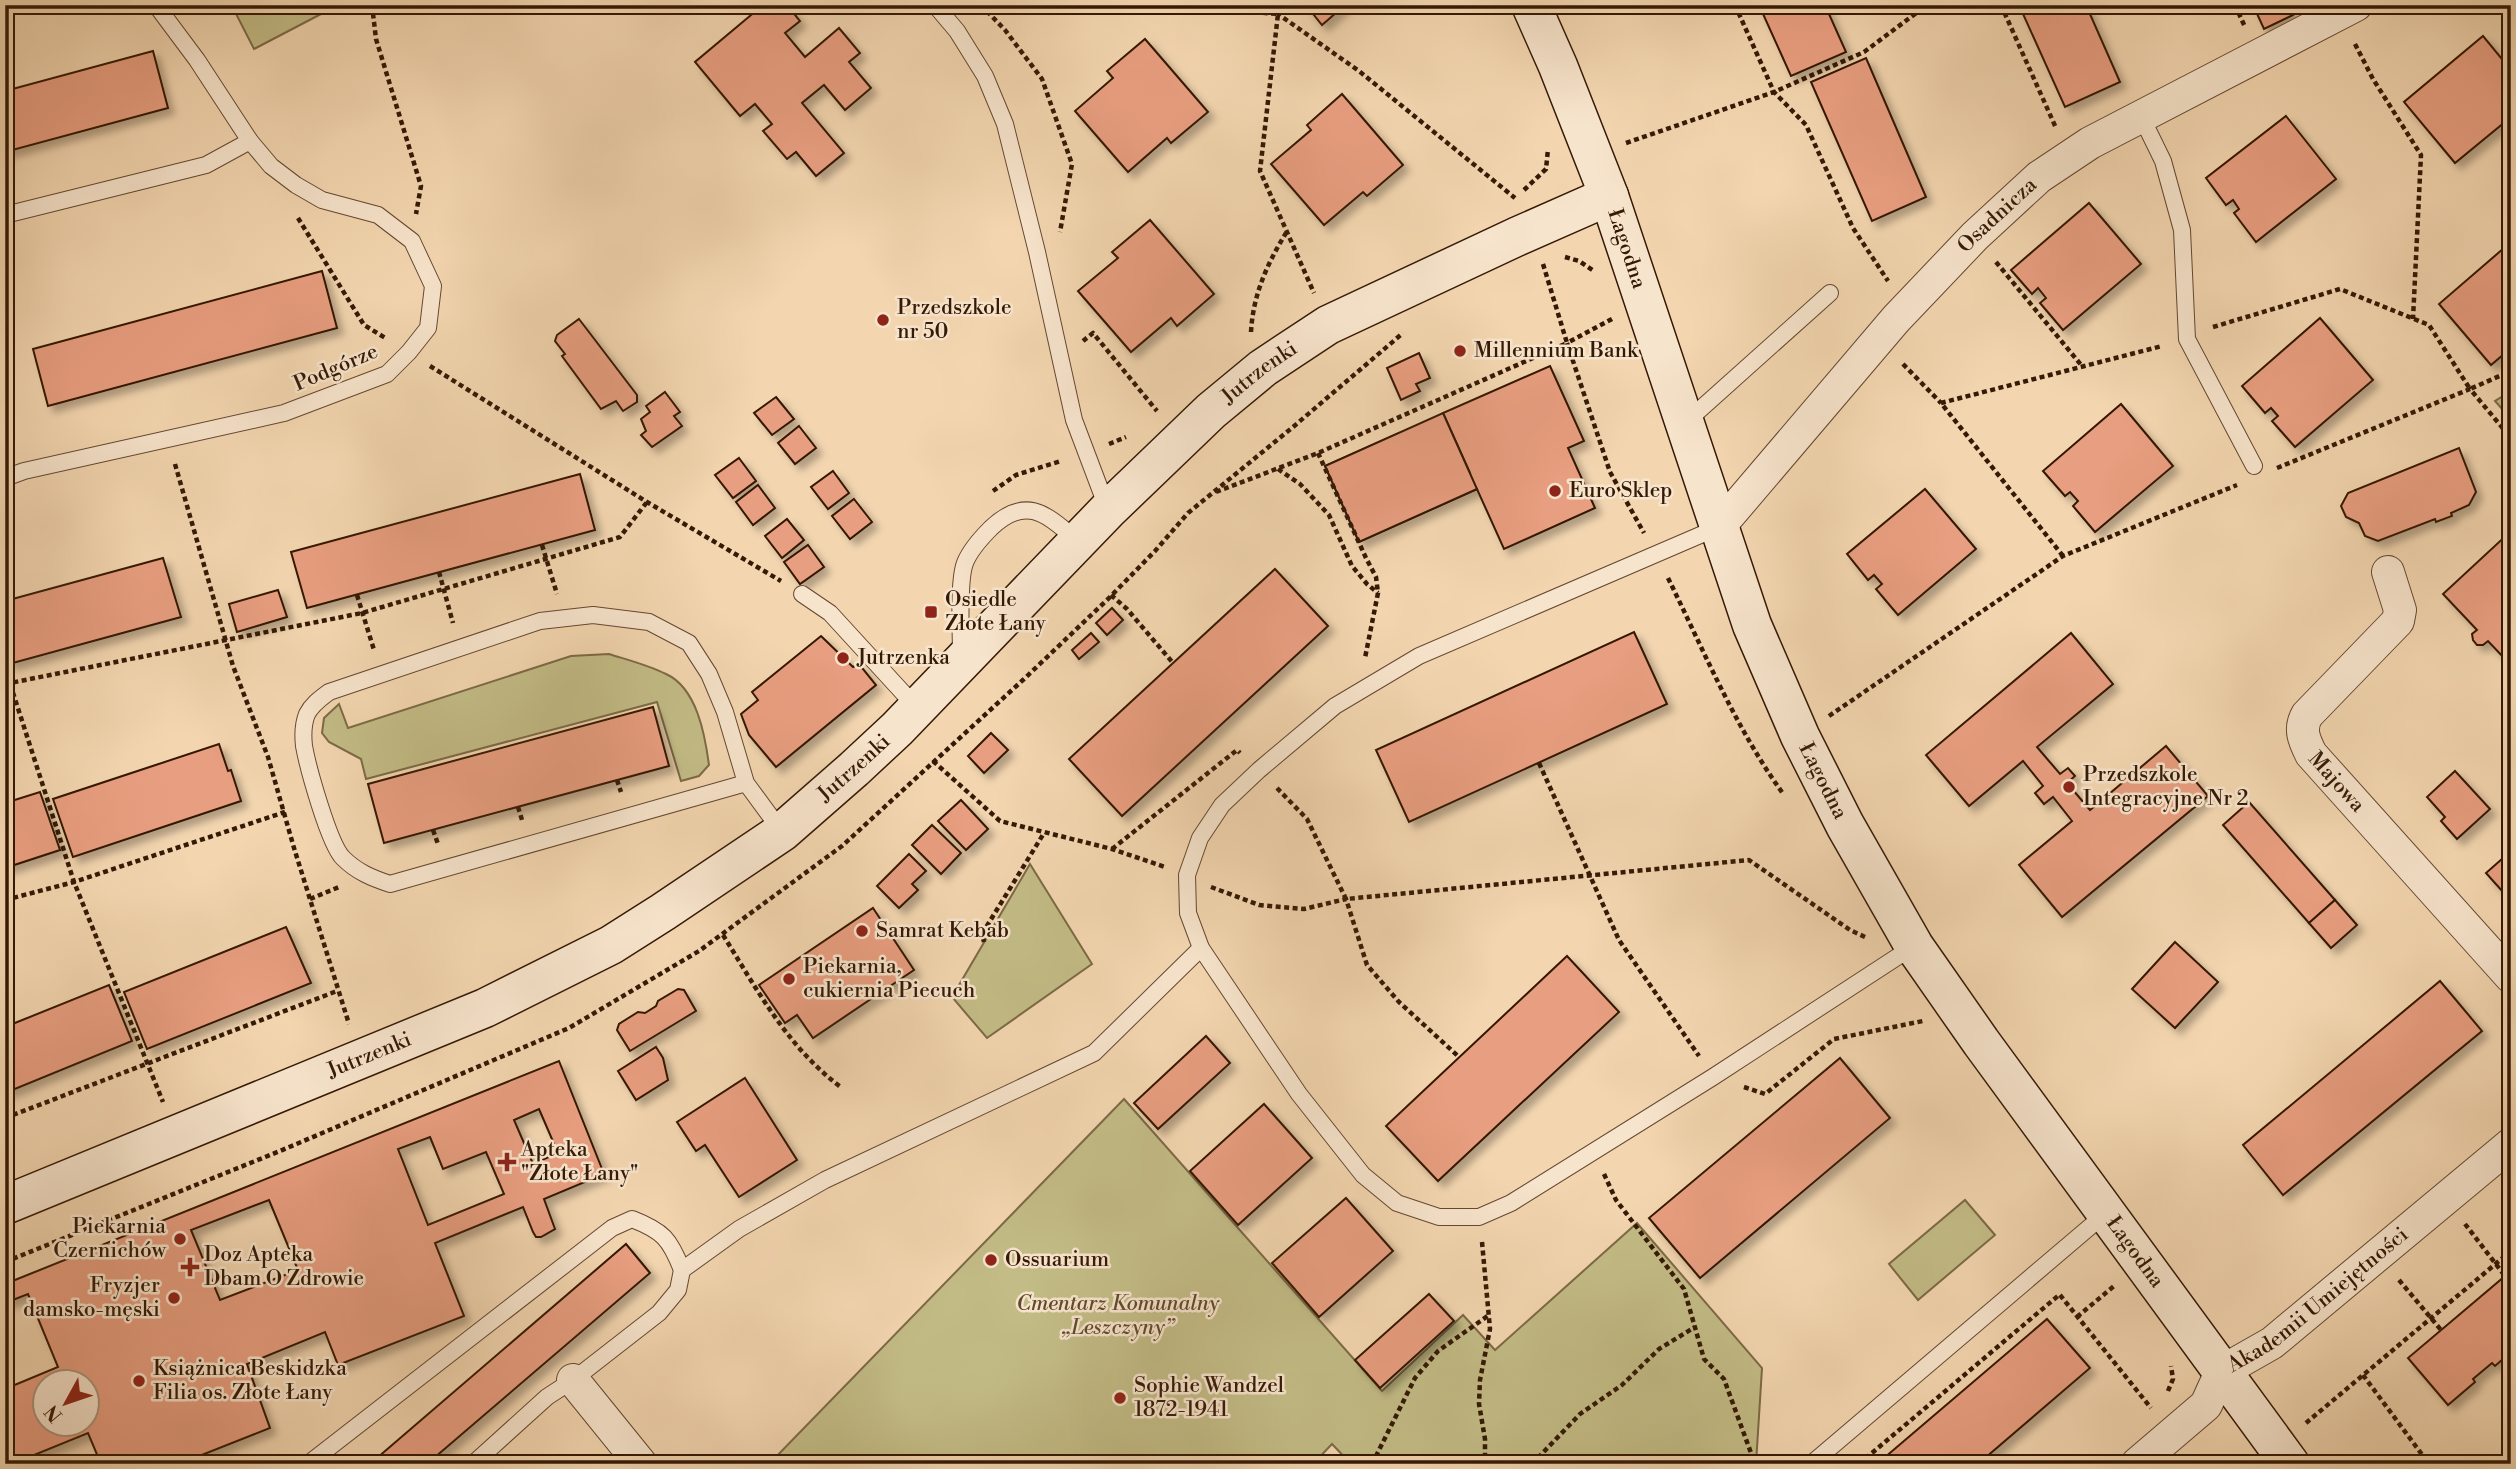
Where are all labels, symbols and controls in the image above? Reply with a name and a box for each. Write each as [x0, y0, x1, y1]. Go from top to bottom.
street label: Osadnicza [1952, 172, 2043, 259]
street label: Łagodna [1601, 206, 1652, 292]
place label: Przedszkole nr 50 [897, 295, 1012, 345]
marker: Przedszkole nr 50 [875, 312, 891, 328]
street label: Jutrzenki [1216, 336, 1303, 410]
place label: Millennium Bank [1474, 338, 1639, 364]
street label: Podgórze [290, 339, 382, 397]
marker: Millennium Bank [1452, 343, 1468, 359]
place label: Euro Sklep [1569, 478, 1672, 504]
marker: Euro Sklep [1547, 483, 1563, 499]
place label: Osiedle Złote Łany [945, 587, 1047, 637]
marker: Osiedle Złote Łany [923, 604, 939, 620]
place label: Jutrzenka [856, 645, 950, 671]
marker: Jutrzenka [835, 650, 851, 666]
street label: Jutrzenki [812, 729, 896, 808]
street label: Łagodna [1793, 738, 1853, 824]
street label: Majowa [2302, 746, 2370, 818]
place label: Przedszkole Integracyjne Nr 2 [2083, 762, 2249, 812]
marker: Przedszkole Integracyjne Nr 2 [2061, 779, 2077, 795]
place label: Samrat Kebab [876, 918, 1009, 944]
marker: Samrat Kebab [854, 923, 870, 939]
place label: Piekarnia, cukiernia Piecuch [803, 954, 976, 1004]
marker: Piekarnia, cukiernia Piecuch [781, 971, 797, 987]
street label: Jutrzenki [323, 1027, 415, 1085]
place label: Apteka "Złote Łany" [520, 1137, 638, 1187]
marker: Apteka "Złote Łany" [499, 1154, 515, 1170]
street label: Łagodna [2100, 1211, 2170, 1293]
place label: Piekarnia Czernichów [53, 1214, 167, 1264]
street label: Akademii Umiejętności [2222, 1222, 2414, 1379]
marker: Piekarnia Czernichów [172, 1231, 188, 1247]
place label: Doz Apteka Dbam O Zdrowie [204, 1242, 364, 1292]
place label: Ossuarium [1005, 1247, 1109, 1273]
marker: Ossuarium [983, 1252, 999, 1268]
marker: Doz Apteka Dbam O Zdrowie [182, 1259, 198, 1275]
place label: Fryzjer damsko-męski [23, 1273, 160, 1323]
marker: Fryzjer damsko-męski [166, 1290, 182, 1306]
park label: Cmentarz Komunalny „Leszczyny” [1017, 1291, 1220, 1341]
place label: Książnica Beskidzka Filia os. Złote Łany [153, 1356, 347, 1406]
north arrow [32, 1368, 102, 1438]
marker: Książnica Beskidzka Filia os. Złote Łany [131, 1373, 147, 1389]
place label: Sophie Wandzel 1872-1941 [1134, 1373, 1284, 1423]
marker: Sophie Wandzel 1872-1941 [1112, 1390, 1128, 1406]
text: N [40, 1400, 68, 1427]

